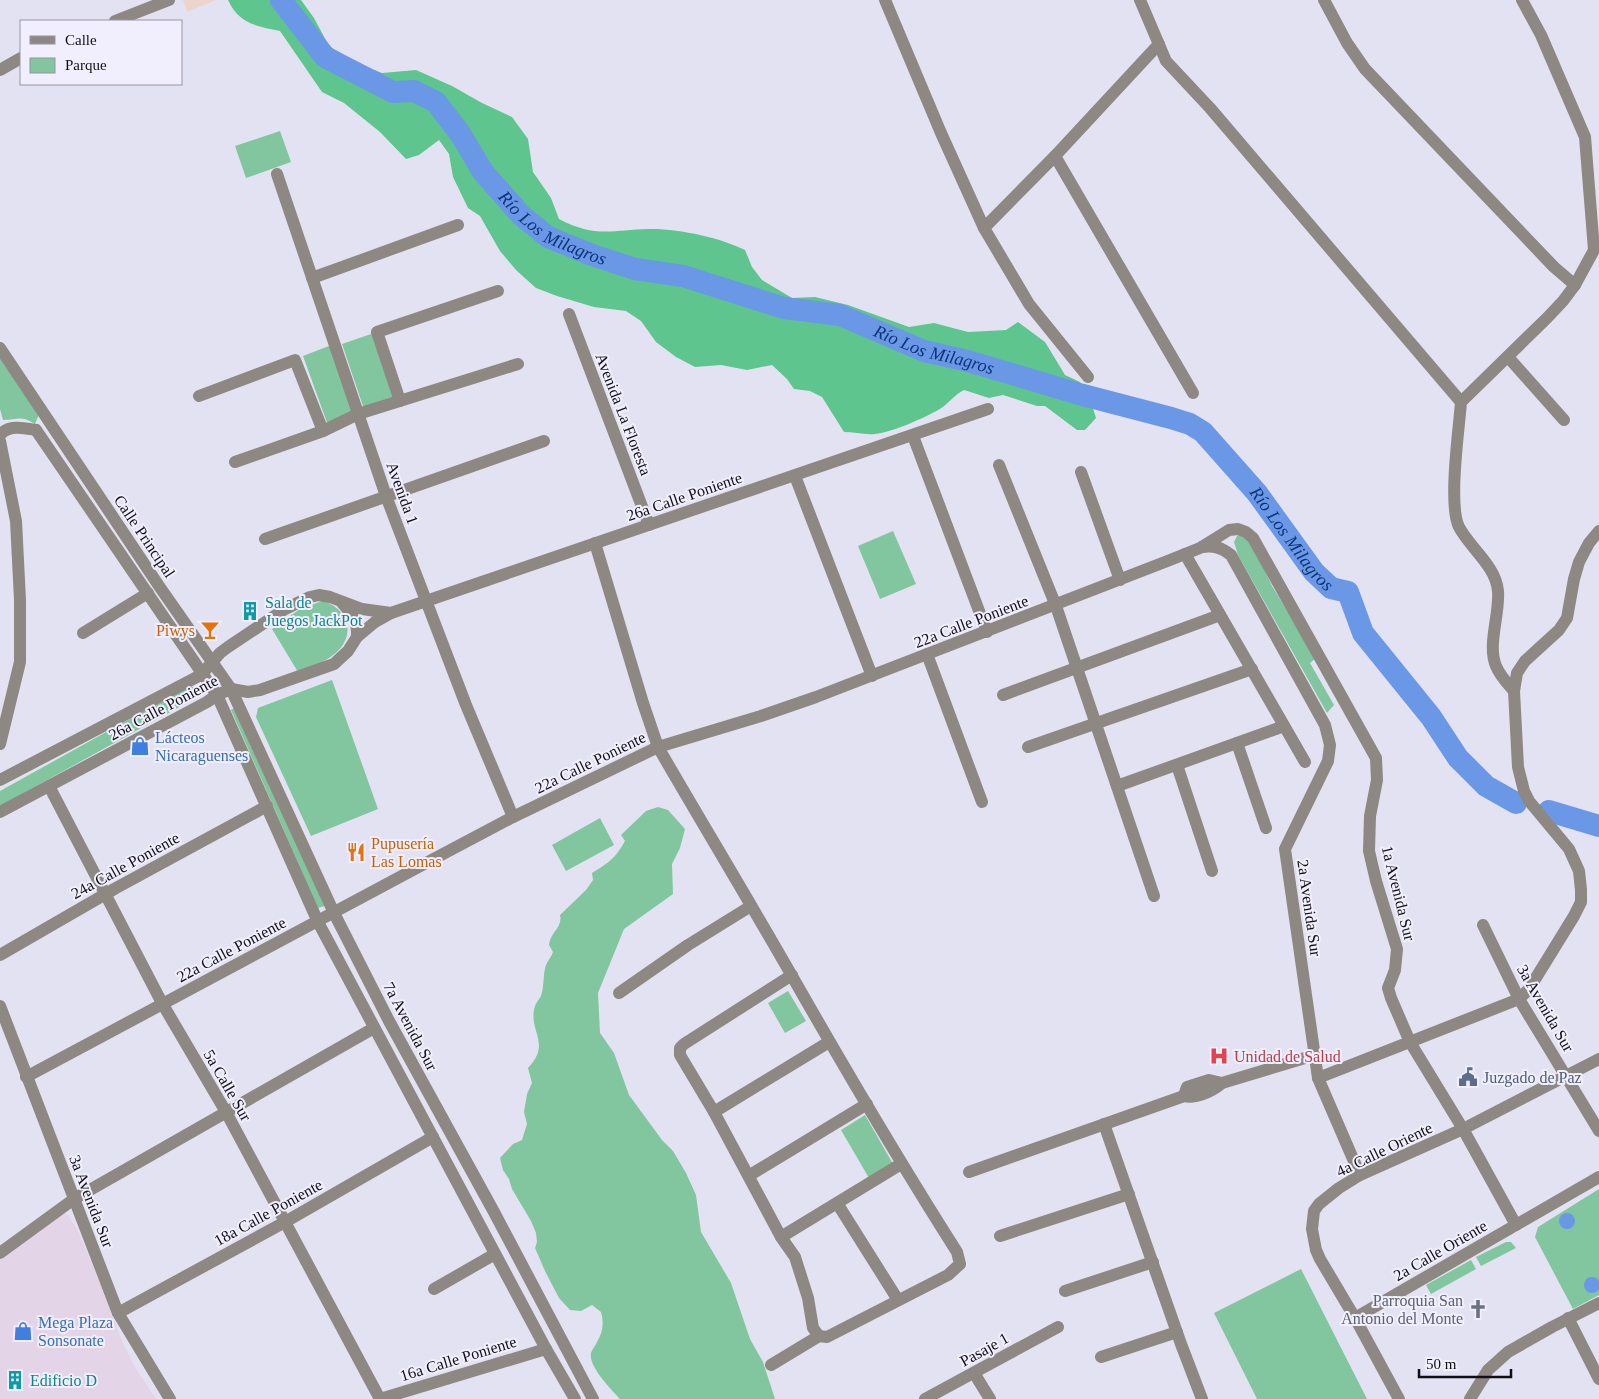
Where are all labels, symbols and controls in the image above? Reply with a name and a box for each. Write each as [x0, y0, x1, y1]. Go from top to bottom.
legend [20, 20, 182, 85]
text: Calle [65, 32, 97, 48]
text: Parque [65, 57, 107, 73]
water label: Río Los Milagros [494, 186, 609, 269]
water label: Río Los Milagros [870, 320, 997, 378]
street label: Avenida La Floresta [592, 351, 655, 478]
street label: Avenida 1 [383, 460, 422, 527]
street label: 26a Calle Poniente [624, 469, 744, 524]
water label: Río Los Milagros [1245, 482, 1337, 595]
street label: Calle Principal [110, 492, 179, 582]
street label: 22a Calle Poniente [912, 592, 1031, 651]
place label: Sala de Juegos JackPot [265, 594, 363, 630]
building icon: Sala de Juegos JackPot [239, 600, 261, 622]
bar icon: Piwys [199, 619, 221, 641]
place label: Piwys [156, 622, 195, 640]
street label: 26a Calle Poniente [106, 672, 221, 743]
street label: 22a Calle Poniente [532, 728, 648, 797]
place label: Lácteos Nicaraguenses [155, 729, 248, 765]
shop icon: Lácteos Nicaraguenses [129, 735, 151, 757]
street label: 24a Calle Poniente [68, 829, 182, 902]
place label: Pupusería Las Lomas [371, 835, 442, 870]
restaurant icon: Pupusería Las Lomas [345, 841, 367, 863]
street label: 1a Avenida Sur [1378, 844, 1419, 943]
street label: 2a Avenida Sur [1294, 859, 1325, 958]
street label: 22a Calle Poniente [174, 914, 289, 985]
street label: 3a Avenida Sur [1514, 962, 1578, 1055]
street label: 7a Avenida Sur [380, 979, 441, 1074]
hospital icon: Unidad de Salud [1208, 1045, 1230, 1067]
street label: 5a Calle Sur [200, 1047, 255, 1124]
place label: Unidad de Salud [1234, 1048, 1341, 1065]
public building icon: Juzgado de Paz [1457, 1066, 1479, 1088]
place label: Juzgado de Paz [1483, 1069, 1582, 1087]
street label: 4a Calle Oriente [1333, 1119, 1435, 1180]
street label: 3a Avenida Sur [66, 1153, 117, 1250]
street label: 18a Calle Poniente [211, 1176, 325, 1249]
street label: 2a Calle Oriente [1391, 1217, 1490, 1284]
place label: Parroquia San Antonio del Monte [1341, 1292, 1463, 1327]
church icon: Parroquia San Antonio del Monte [1467, 1298, 1489, 1320]
place label: Mega Plaza Sonsonate [38, 1314, 113, 1349]
shop icon: Mega Plaza Sonsonate [12, 1320, 34, 1342]
street label: Pasaje 1 [957, 1329, 1012, 1371]
street label: 16a Calle Poniente [398, 1333, 518, 1384]
scale bar [1419, 1346, 1512, 1378]
text: 50 m [1426, 1356, 1457, 1372]
building icon: Edificio D [4, 1369, 26, 1391]
place label: Edificio D [30, 1372, 97, 1389]

